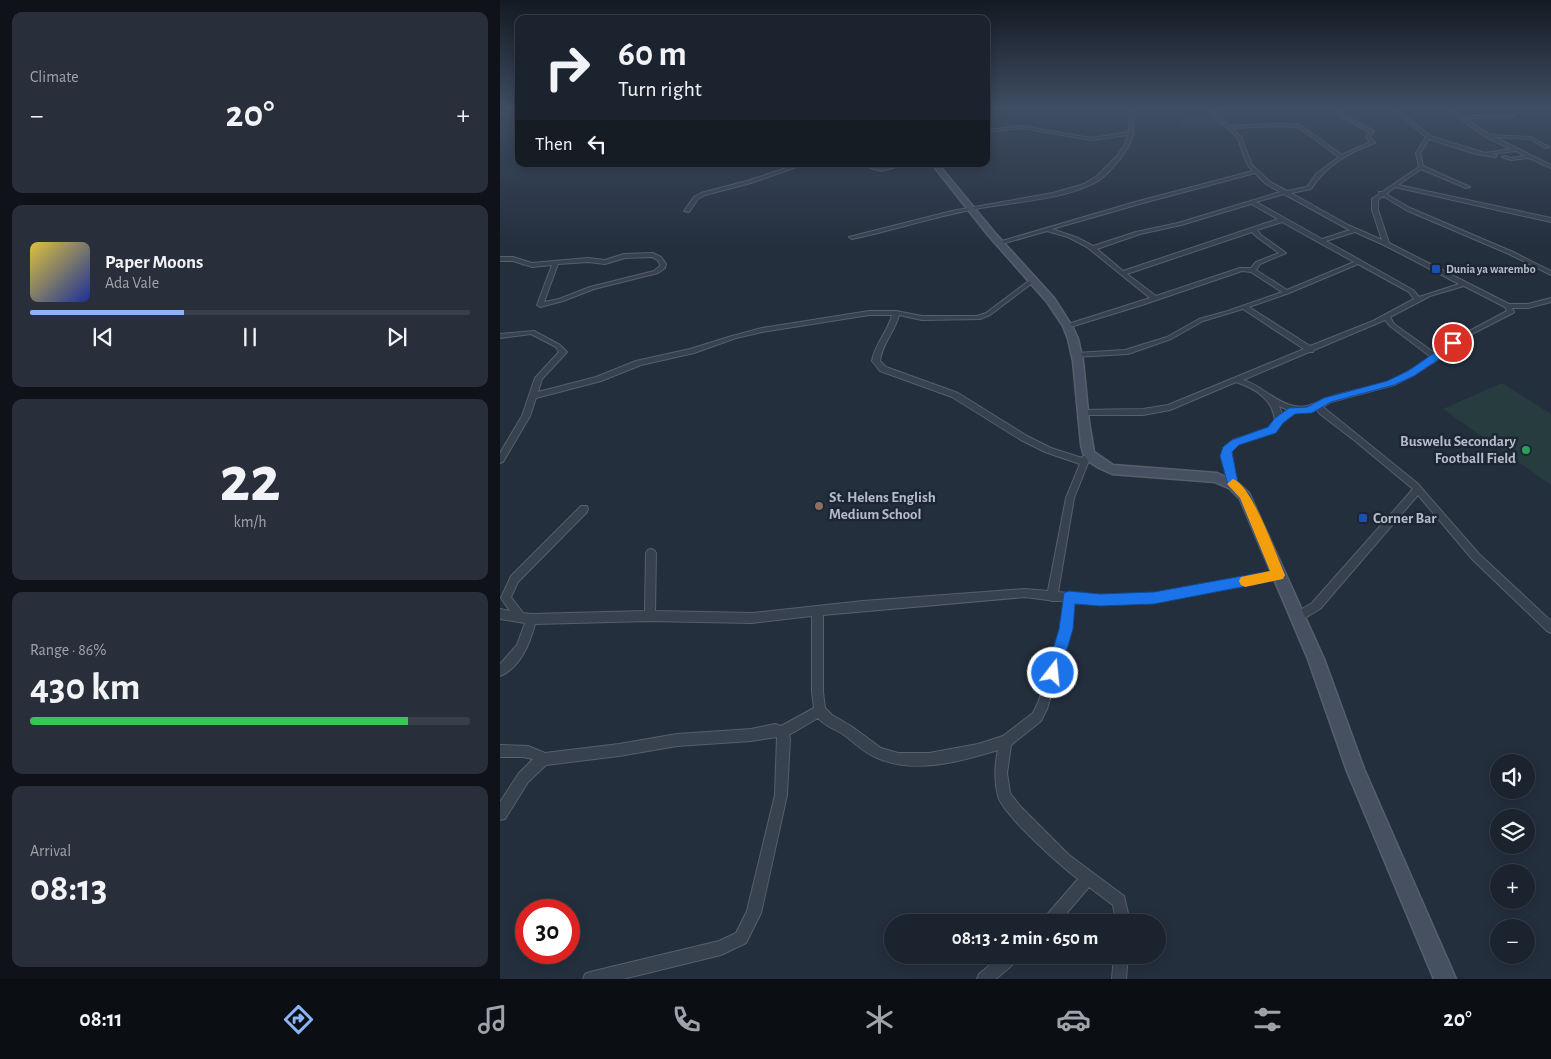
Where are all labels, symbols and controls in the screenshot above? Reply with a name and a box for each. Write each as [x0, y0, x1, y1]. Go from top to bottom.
icon: right [535, 35, 600, 100]
text: 60 m [618, 37, 687, 72]
text: Climate [30, 69, 79, 85]
text: Turn right [618, 78, 702, 100]
text: 20° [226, 96, 274, 134]
text: − [30, 102, 43, 130]
text: + [457, 102, 470, 130]
icon: left [583, 130, 611, 158]
text: Then [535, 135, 573, 154]
text: Paper Moons [105, 253, 203, 272]
marker: Dunia ya warembo [1430, 263, 1442, 275]
place label: Dunia ya warembo [1446, 263, 1536, 276]
text: Ada Vale [105, 275, 159, 291]
pin [1432, 322, 1474, 364]
icon: previous [89, 323, 117, 351]
icon: pause [236, 323, 264, 351]
icon: next [383, 323, 411, 351]
icon: arrive [1439, 329, 1467, 357]
place label: Buswelu Secondary Football Field [1400, 434, 1516, 466]
marker: Buswelu Secondary Football Field [1520, 444, 1532, 456]
text: 22 [219, 448, 281, 513]
place label: St. Helens English Medium School [829, 490, 936, 522]
marker: St. Helens English Medium School [813, 500, 825, 512]
place label: Corner Bar [1373, 511, 1437, 526]
marker: Corner Bar [1357, 512, 1369, 524]
text: km/h [233, 514, 267, 530]
text: Range · 86% [30, 642, 106, 658]
position arrow [1026, 646, 1078, 698]
text: 430 km [30, 669, 141, 707]
map controls [1490, 754, 1535, 964]
button: sound [1490, 754, 1535, 799]
button: layers [1490, 809, 1535, 854]
text: Arrival [30, 843, 71, 859]
button: + [1490, 864, 1535, 909]
text: 08:13 [30, 870, 107, 908]
speed limit sign: 30 [515, 899, 580, 964]
button: − [1490, 919, 1535, 964]
text: 08:13 · 2 min · 650 m [952, 929, 1098, 948]
icon: directions [281, 1002, 316, 1037]
icon: music [475, 1002, 510, 1037]
icon: phone [669, 1002, 704, 1037]
icon: climate [862, 1002, 897, 1037]
icon: car [1056, 1002, 1091, 1037]
icon: filters [1250, 1002, 1285, 1037]
text: 08:11 [79, 1008, 123, 1030]
text: 20° [1443, 1008, 1472, 1030]

